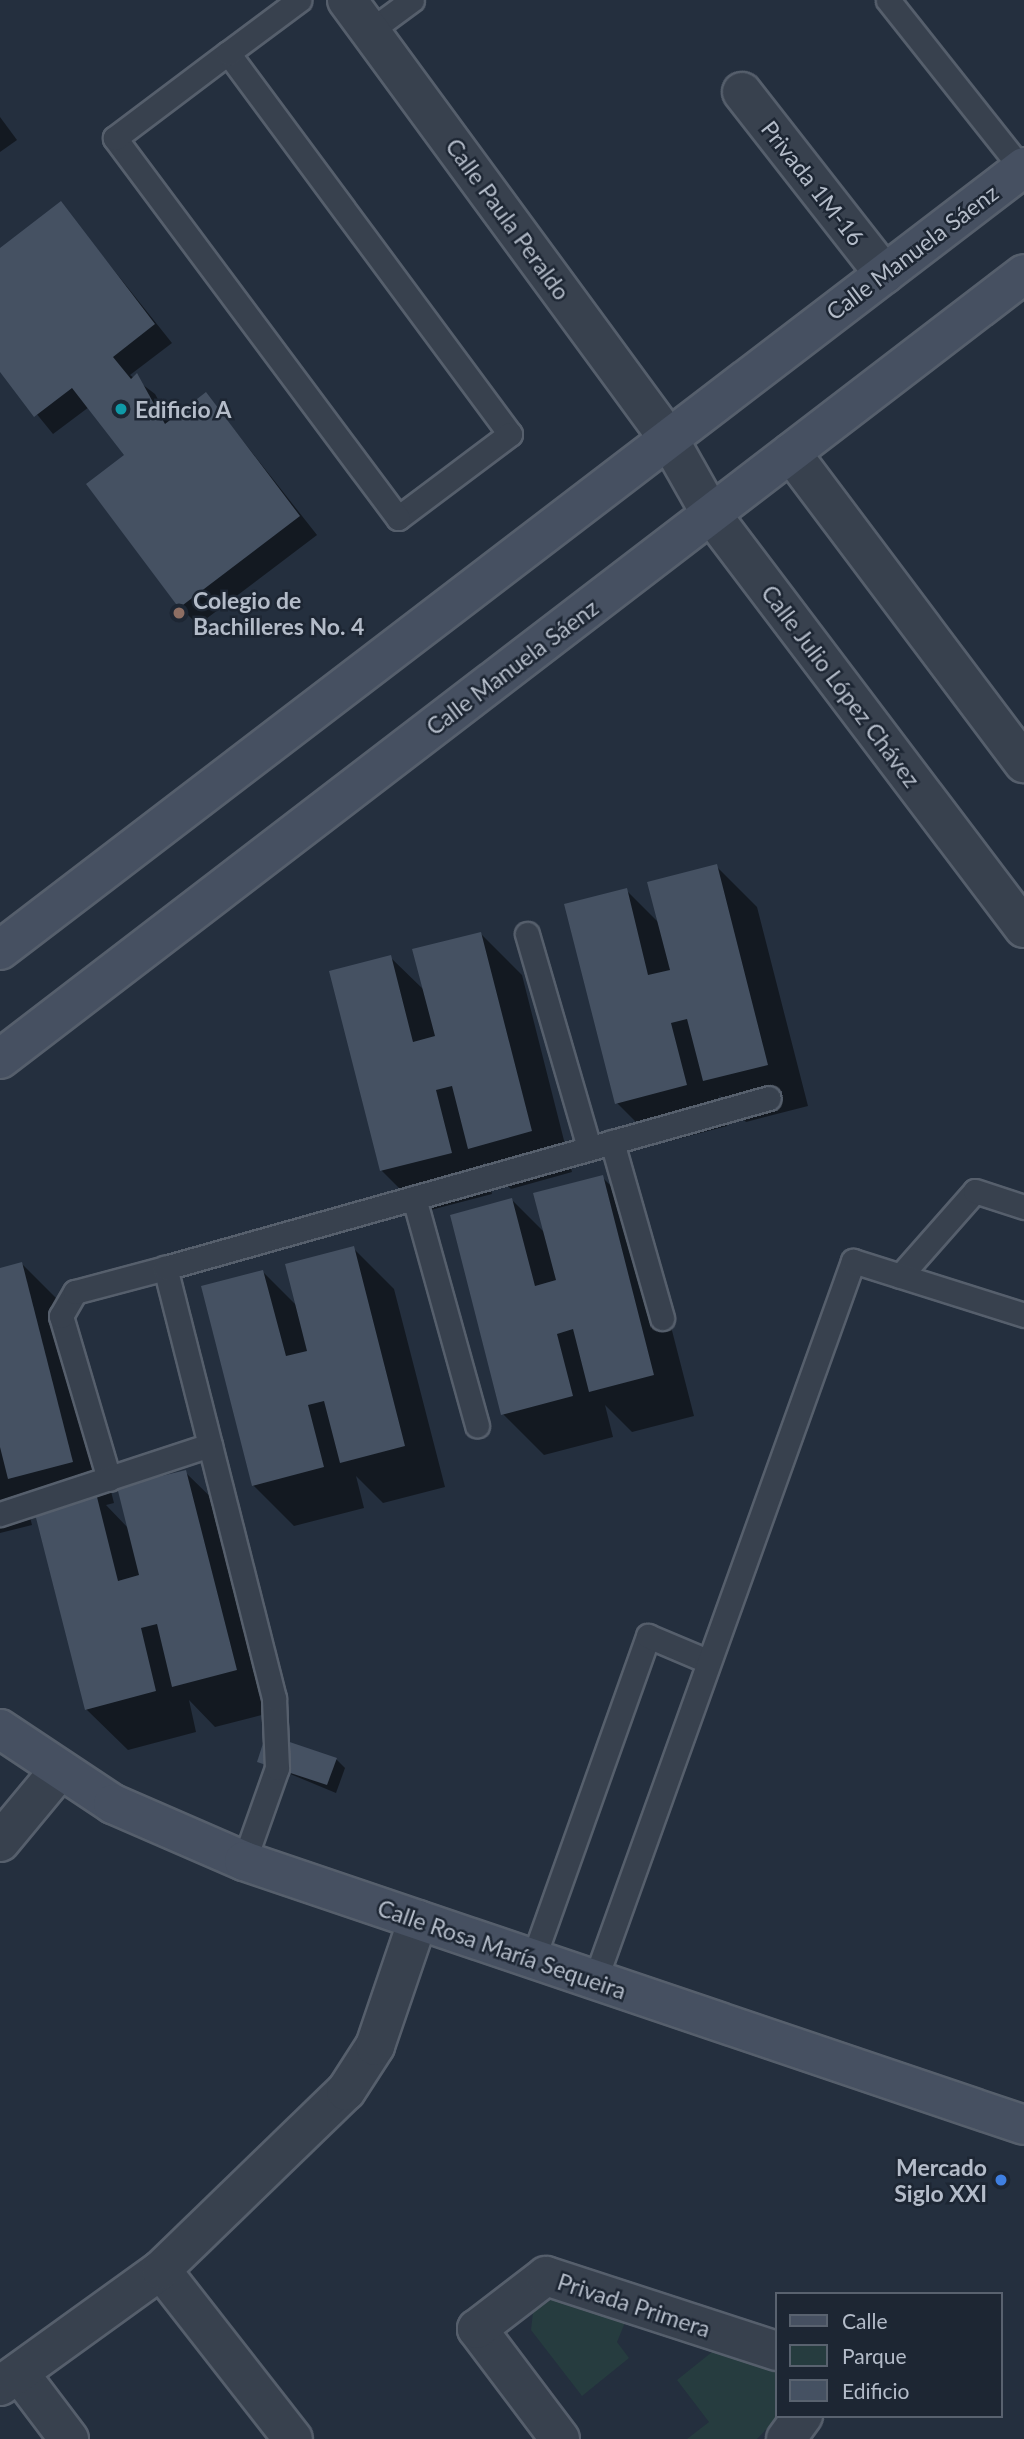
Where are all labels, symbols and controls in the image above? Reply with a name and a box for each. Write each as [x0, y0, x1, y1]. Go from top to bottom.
street label: Privada 1M-16 [756, 115, 870, 251]
street label: Calle Paula Peraldo [440, 133, 576, 305]
street label: Calle Manuela Sáenz [821, 178, 1003, 326]
place label: Edificio A [135, 395, 232, 423]
marker: Edificio A [113, 401, 129, 417]
street label: Calle Julio López Chávez [756, 579, 926, 793]
place label: Colegio de Bachilleres No. 4 [193, 586, 364, 640]
street label: Calle Manuela Sáenz [421, 593, 603, 741]
marker: Colegio de Bachilleres No. 4 [171, 605, 187, 621]
street label: Calle Rosa María Sequeira [374, 1893, 630, 2005]
place label: Mercado Siglo XXI [894, 2153, 987, 2207]
marker: Mercado Siglo XXI [993, 2172, 1009, 2188]
street label: Privada Primera [554, 2267, 714, 2343]
legend [776, 2292, 1003, 2418]
text: Calle [842, 2308, 887, 2333]
text: Parque [842, 2343, 907, 2368]
text: Edificio [842, 2378, 909, 2403]

